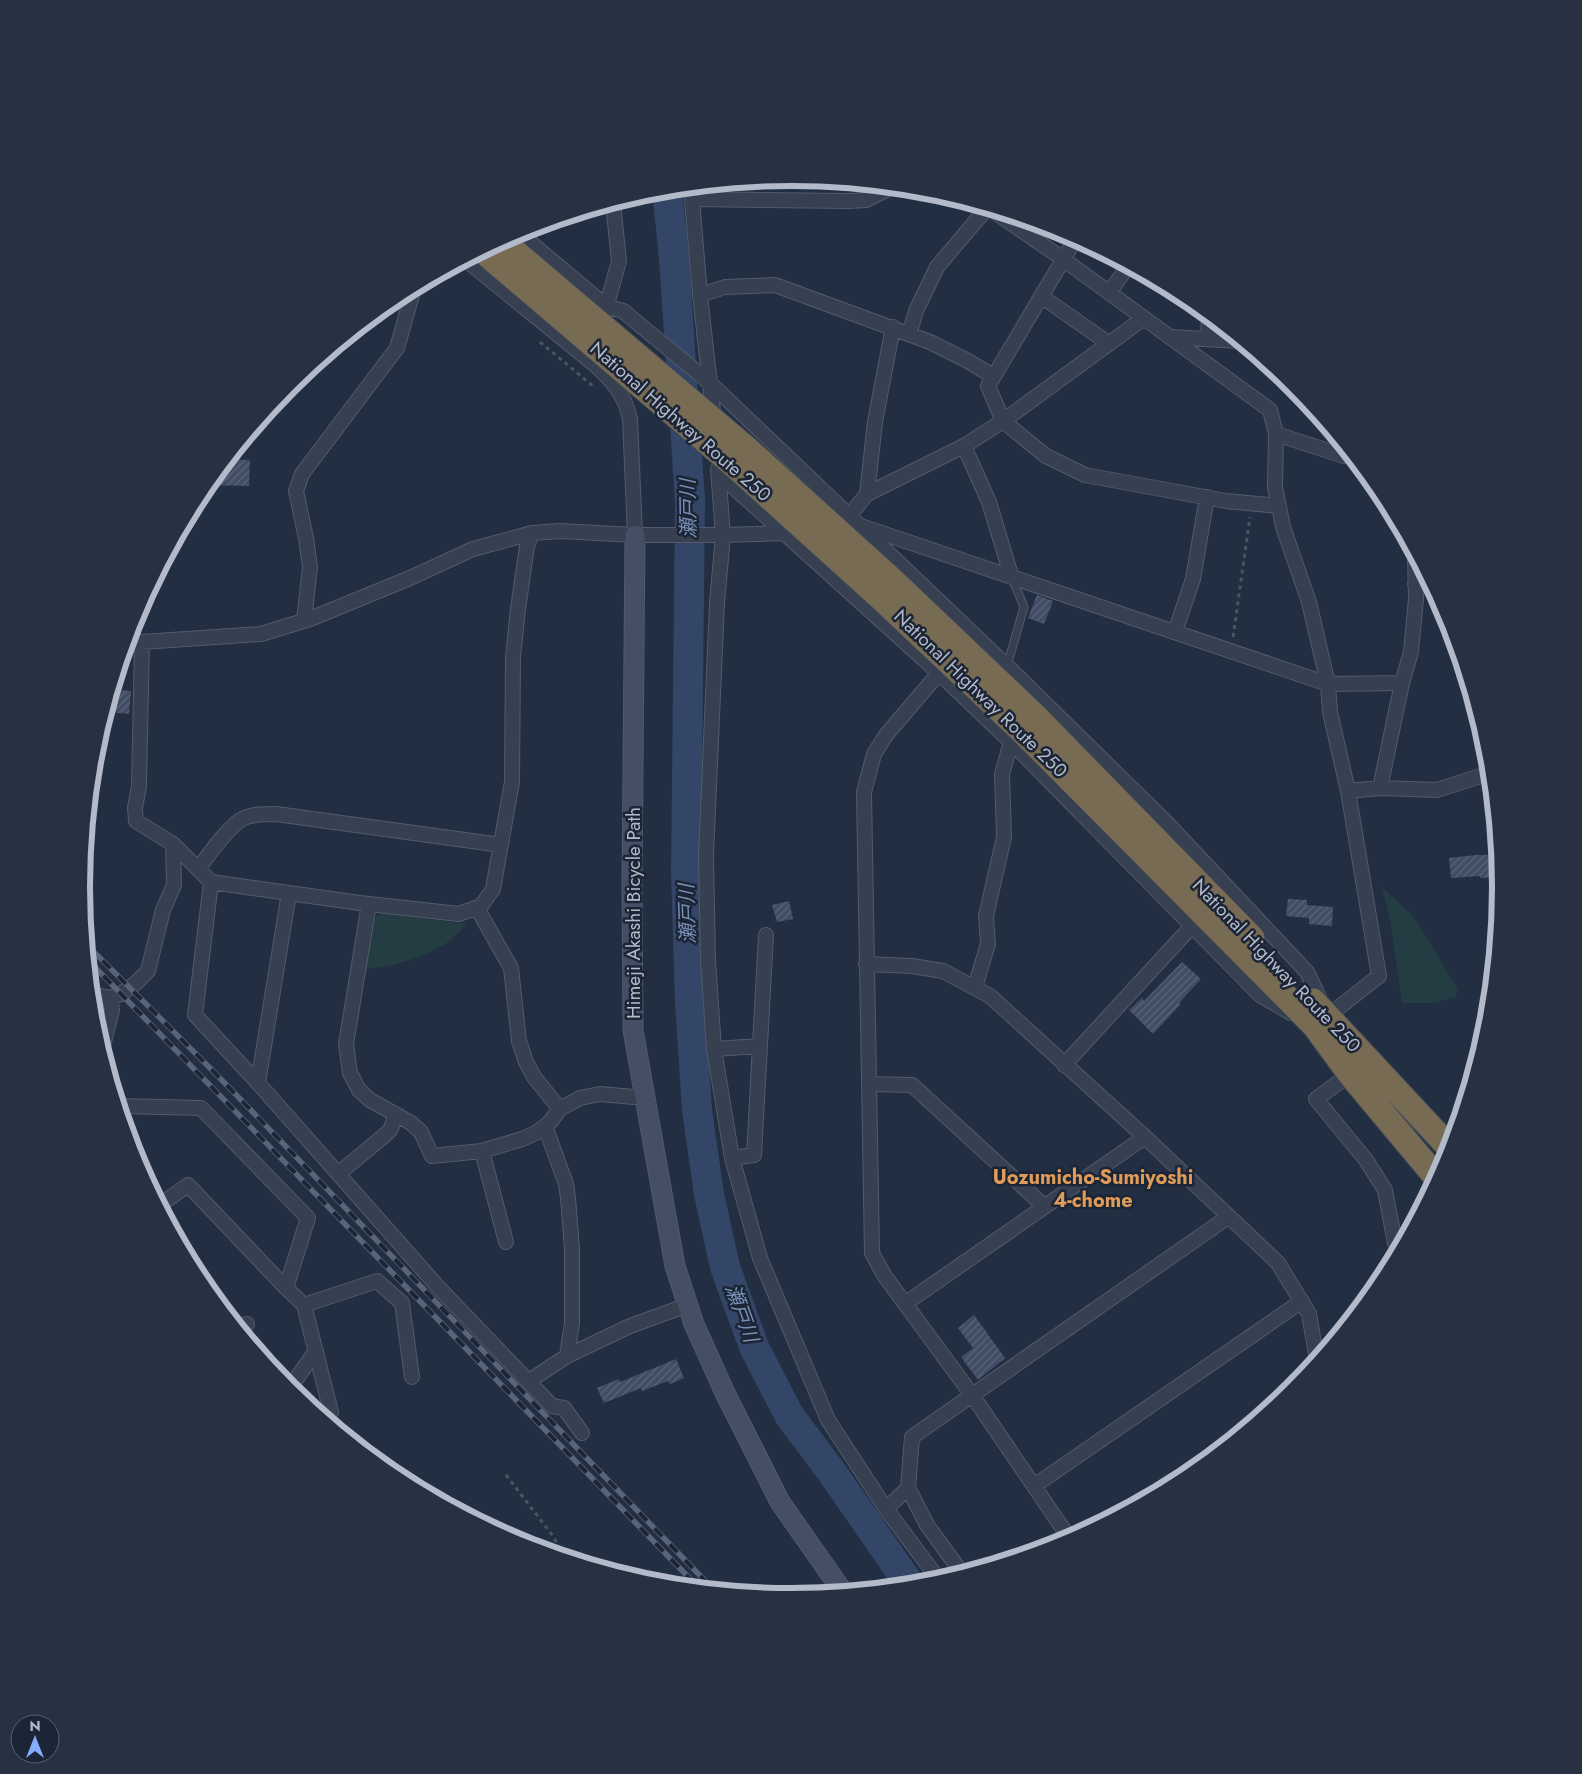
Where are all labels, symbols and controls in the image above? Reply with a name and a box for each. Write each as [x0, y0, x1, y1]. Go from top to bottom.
street label: National Highway Route 250 [584, 335, 777, 508]
water label: 瀬戸川 [673, 477, 704, 539]
street label: National Highway Route 250 [888, 603, 1074, 784]
street label: Himeji Akashi Bicycle Path [620, 807, 647, 1019]
street label: National Highway Route 250 [1186, 872, 1367, 1058]
water label: 瀬戸川 [672, 881, 703, 944]
district label: Uozumicho-Sumiyoshi 4-chome [993, 1163, 1193, 1215]
water label: 瀬戸川 [718, 1280, 766, 1348]
north arrow [10, 1714, 60, 1764]
text: N [29, 1716, 41, 1736]

